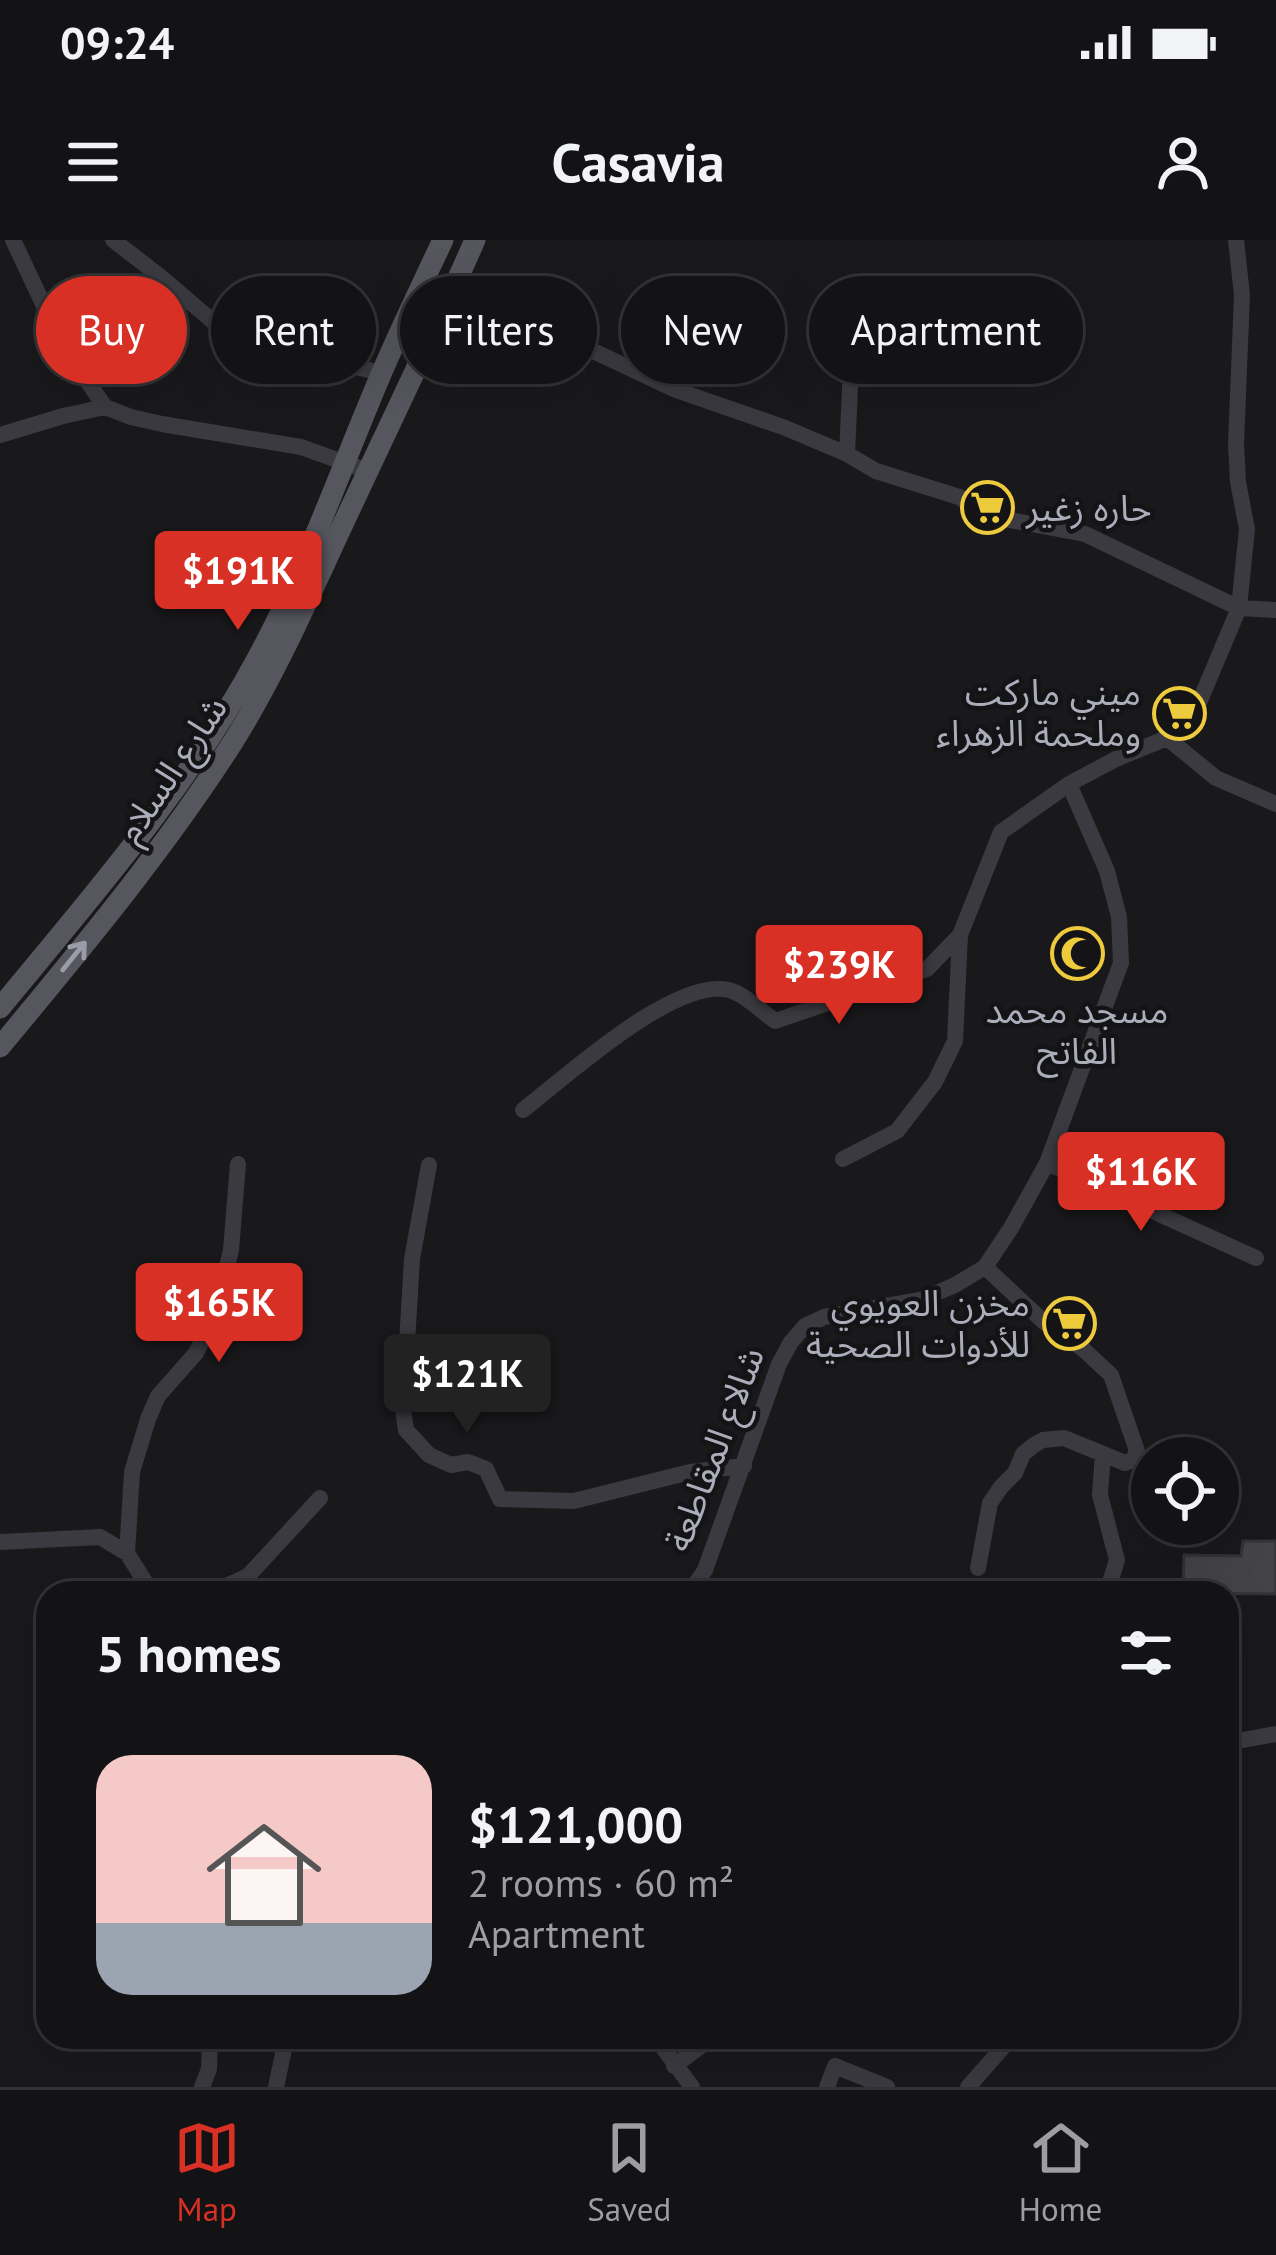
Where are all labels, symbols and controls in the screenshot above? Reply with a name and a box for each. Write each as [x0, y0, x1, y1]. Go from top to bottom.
text: 09:24 [60, 13, 174, 71]
text: Casavia [551, 127, 725, 197]
icon: menu [60, 129, 126, 195]
icon: person [1150, 129, 1216, 195]
chip: Buy [36, 276, 187, 384]
chip: Rent [211, 276, 376, 384]
chip: Filters [400, 276, 597, 384]
chip: New [621, 276, 785, 384]
chip: Apartment [809, 276, 1083, 384]
supermarket icon: حاره زغير [959, 480, 1015, 536]
place label: حاره زغير [1025, 484, 1152, 531]
pin: $191K [154, 531, 322, 633]
text: $191K [182, 544, 294, 595]
place label: ميني ماركت وملحمة الزهراء [936, 668, 1141, 756]
supermarket icon: ميني ماركت وملحمة الزهراء [1152, 685, 1208, 741]
street label: شارع السلام [104, 686, 241, 854]
pin: $239K [755, 925, 923, 1027]
mosque icon: مسجد محمد الفاتح [1049, 926, 1105, 982]
text: $239K [783, 938, 895, 989]
one-way arrow [60, 941, 87, 973]
place label: مسجد محمد الفاتح [986, 986, 1169, 1078]
pin: $116K [1057, 1132, 1225, 1234]
text: $116K [1085, 1145, 1197, 1196]
pin: $165K [135, 1263, 303, 1365]
text: $165K [163, 1276, 275, 1327]
place label: مخزن العويوي للأدوات الصحية [806, 1279, 1030, 1367]
supermarket icon: مخزن العويوي للأدوات الصحية [1041, 1296, 1097, 1352]
pin: $121K [383, 1334, 551, 1436]
street label: شالاع المقاطعة [653, 1340, 778, 1559]
text: $121K [411, 1347, 523, 1398]
map controls [1131, 1437, 1239, 1545]
button: locate [1131, 1437, 1239, 1545]
text: 5 homes [96, 1620, 282, 1686]
icon: filters [1113, 1620, 1179, 1686]
text: $121,000 [468, 1791, 683, 1857]
icon: home [192, 1803, 336, 1947]
text: 2 rooms · 60 m² [468, 1857, 734, 1908]
text: Apartment [468, 1908, 645, 1959]
tab: Map [174, 2115, 240, 2230]
tab: Saved [587, 2115, 671, 2230]
tab: Home [1019, 2115, 1102, 2230]

